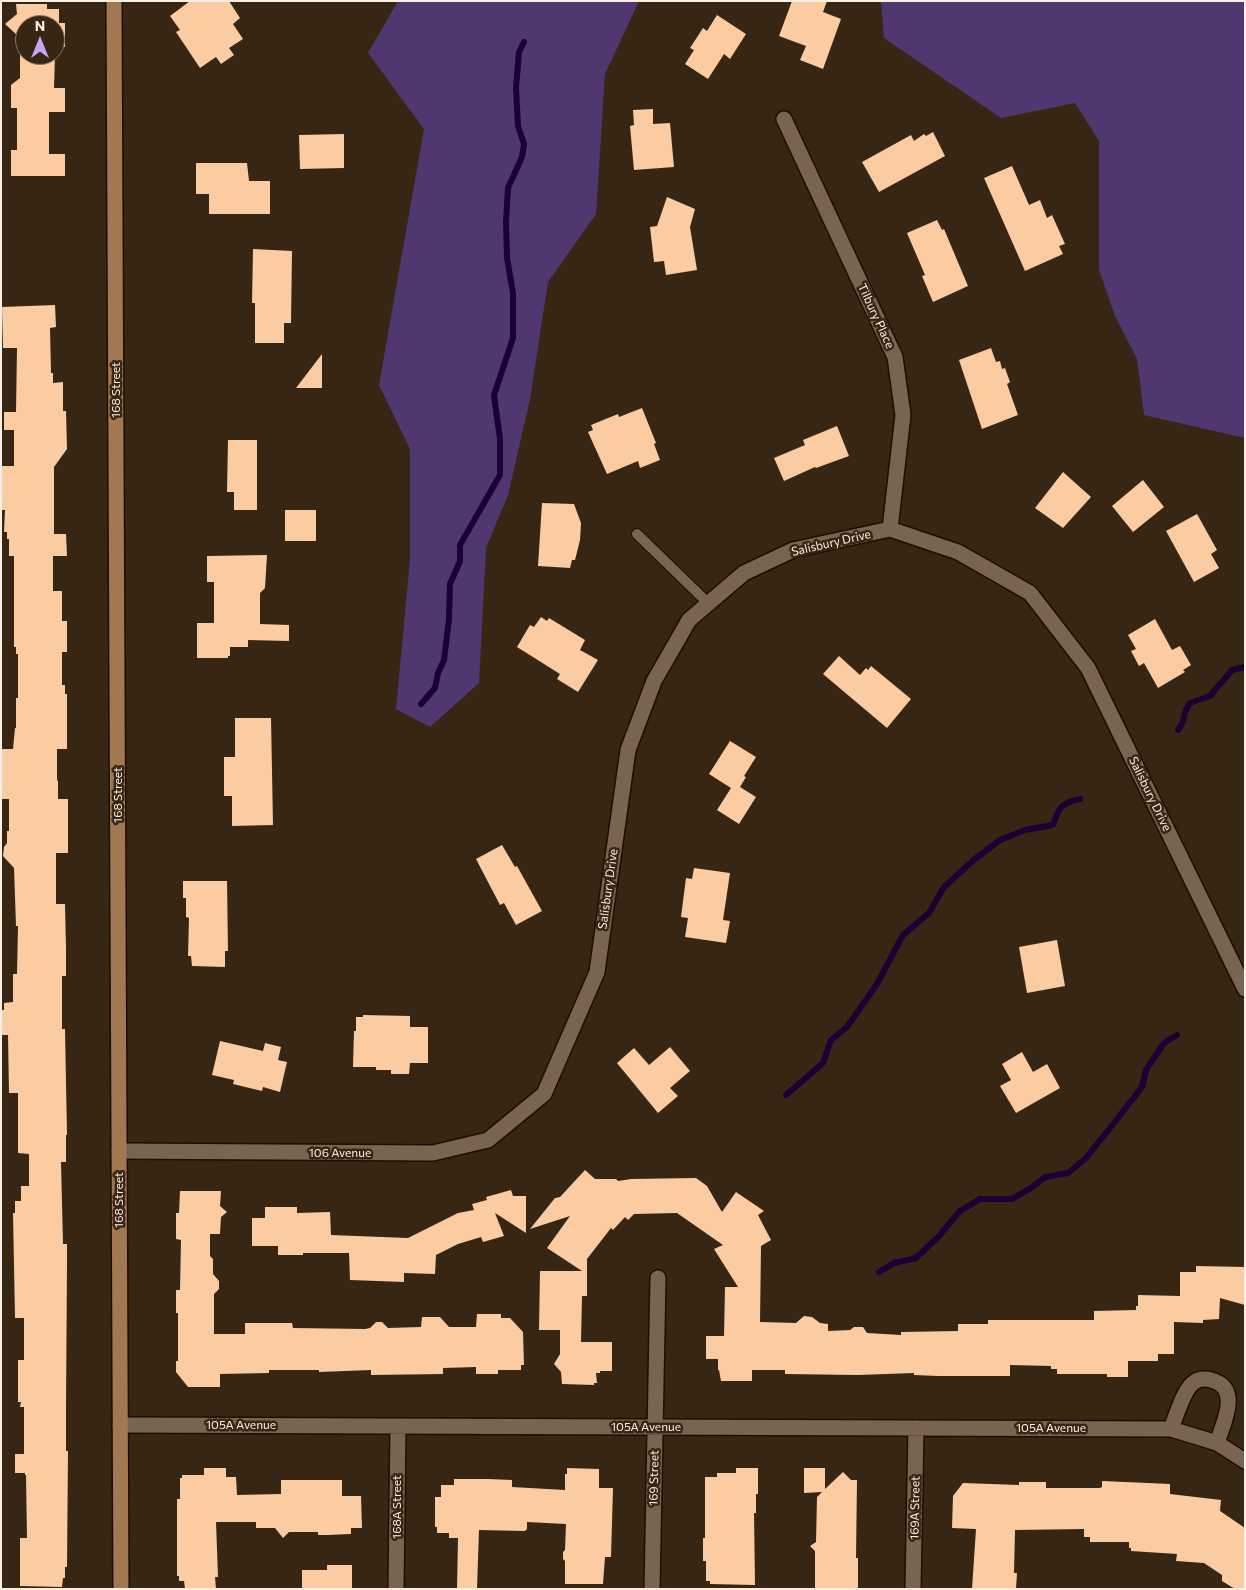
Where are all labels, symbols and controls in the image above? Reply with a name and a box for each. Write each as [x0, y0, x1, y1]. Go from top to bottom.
north arrow [15, 15, 65, 65]
text: N [35, 17, 45, 34]
street label: Tilbury Place [855, 281, 897, 351]
street label: 168 Street [109, 362, 123, 418]
street label: Salisbury Drive [790, 527, 872, 559]
street label: Salisbury Drive [1126, 754, 1174, 834]
street label: 168 Street [111, 767, 125, 823]
street label: Salisbury Drive [595, 848, 621, 930]
street label: 106 Avenue [309, 1146, 371, 1160]
street label: 168 Street [112, 1172, 126, 1228]
street label: 105A Avenue [206, 1418, 276, 1432]
street label: 105A Avenue [611, 1420, 681, 1434]
street label: 105A Avenue [1016, 1421, 1086, 1435]
street label: 169 Street [646, 1450, 662, 1506]
street label: 168A Street [390, 1475, 404, 1539]
street label: 169A Street [907, 1476, 923, 1540]

